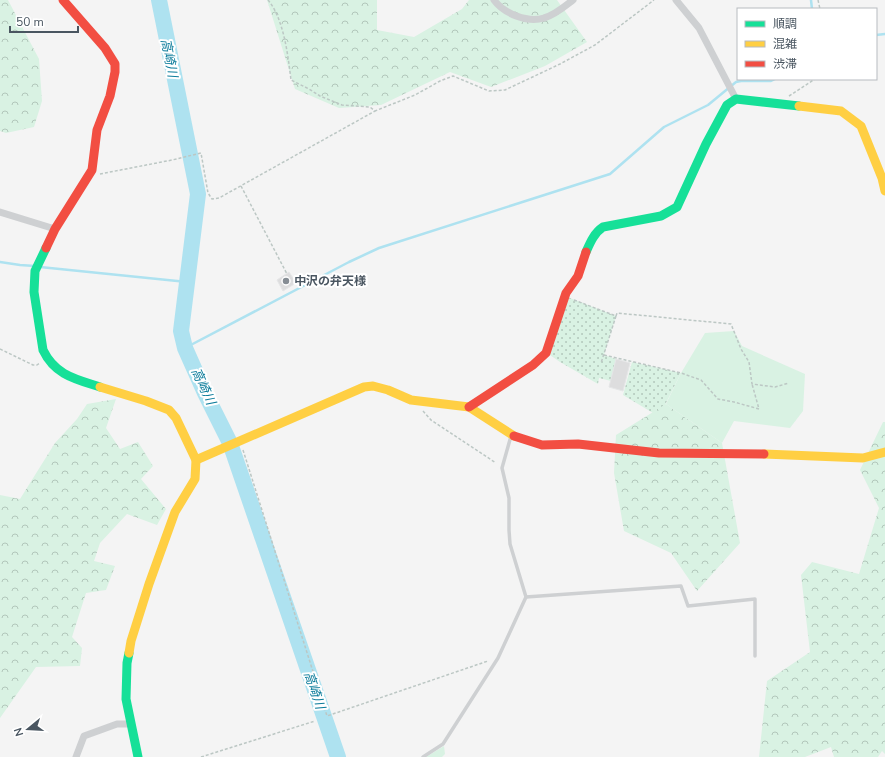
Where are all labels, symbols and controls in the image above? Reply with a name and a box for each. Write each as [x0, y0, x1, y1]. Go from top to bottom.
scale bar [10, 8, 78, 34]
legend [737, 8, 877, 80]
text: 50 m [16, 14, 44, 30]
text: 順調 [773, 16, 797, 32]
text: 混雑 [773, 36, 797, 52]
water label: 高崎川 [156, 37, 182, 81]
text: 渋滞 [773, 56, 797, 72]
place label: 中沢の弁天様 [294, 273, 366, 289]
marker: 中沢の弁天様 [281, 276, 291, 286]
water label: 高崎川 [187, 365, 220, 410]
water label: 高崎川 [299, 669, 330, 714]
north arrow [8, 709, 48, 749]
text: N [11, 726, 27, 738]

